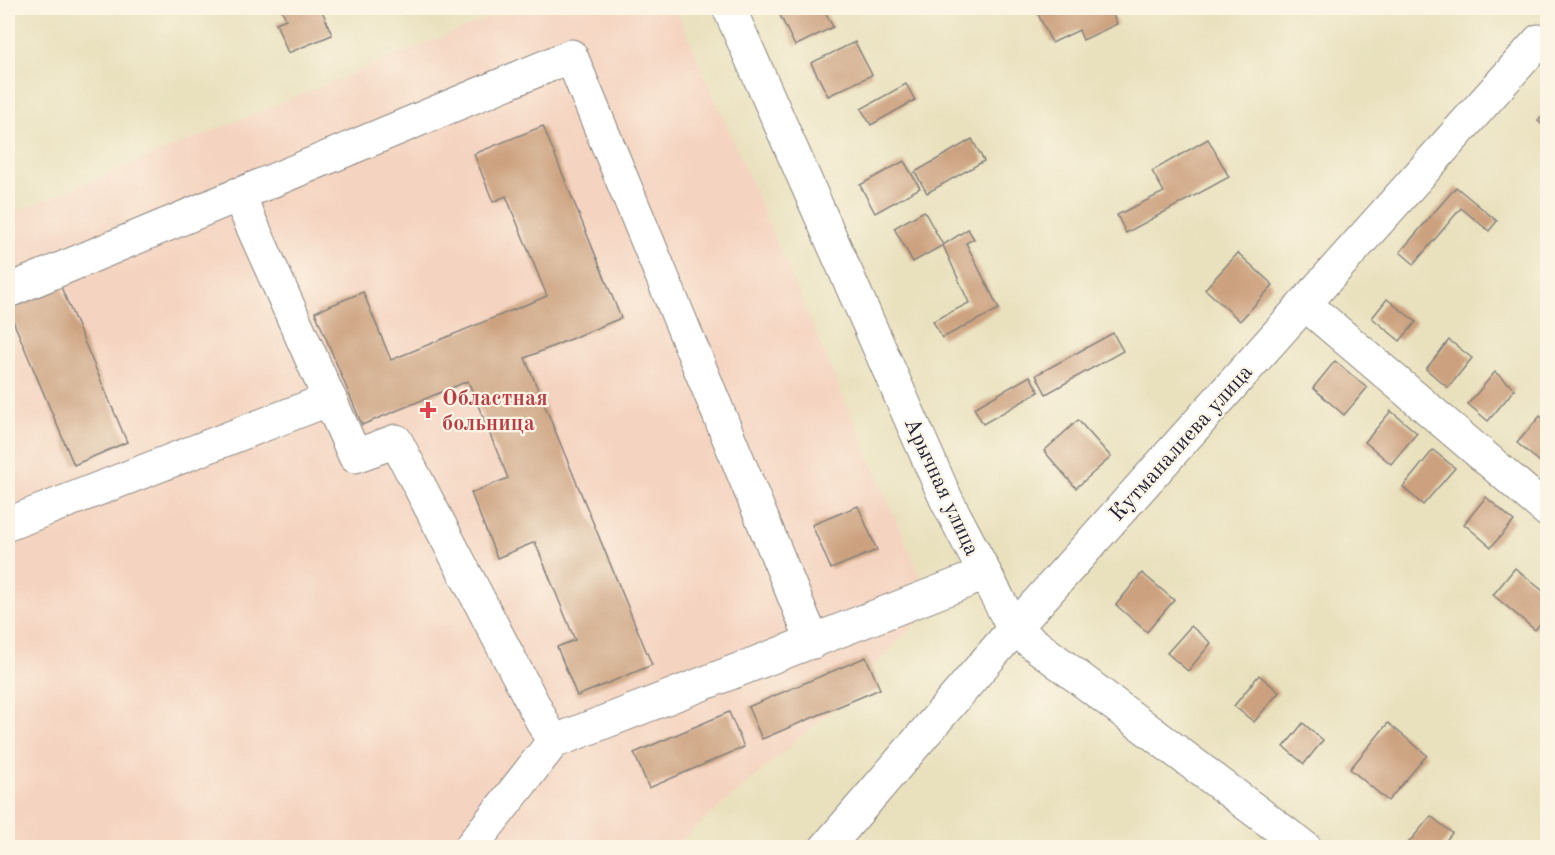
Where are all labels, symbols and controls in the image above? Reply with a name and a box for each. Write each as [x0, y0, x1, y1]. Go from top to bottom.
street label: Кутманалиева улица [1106, 361, 1257, 526]
place label: Областная больница [442, 388, 548, 435]
marker: Областная больница [419, 401, 437, 419]
street label: Арычная улица [900, 414, 983, 559]

